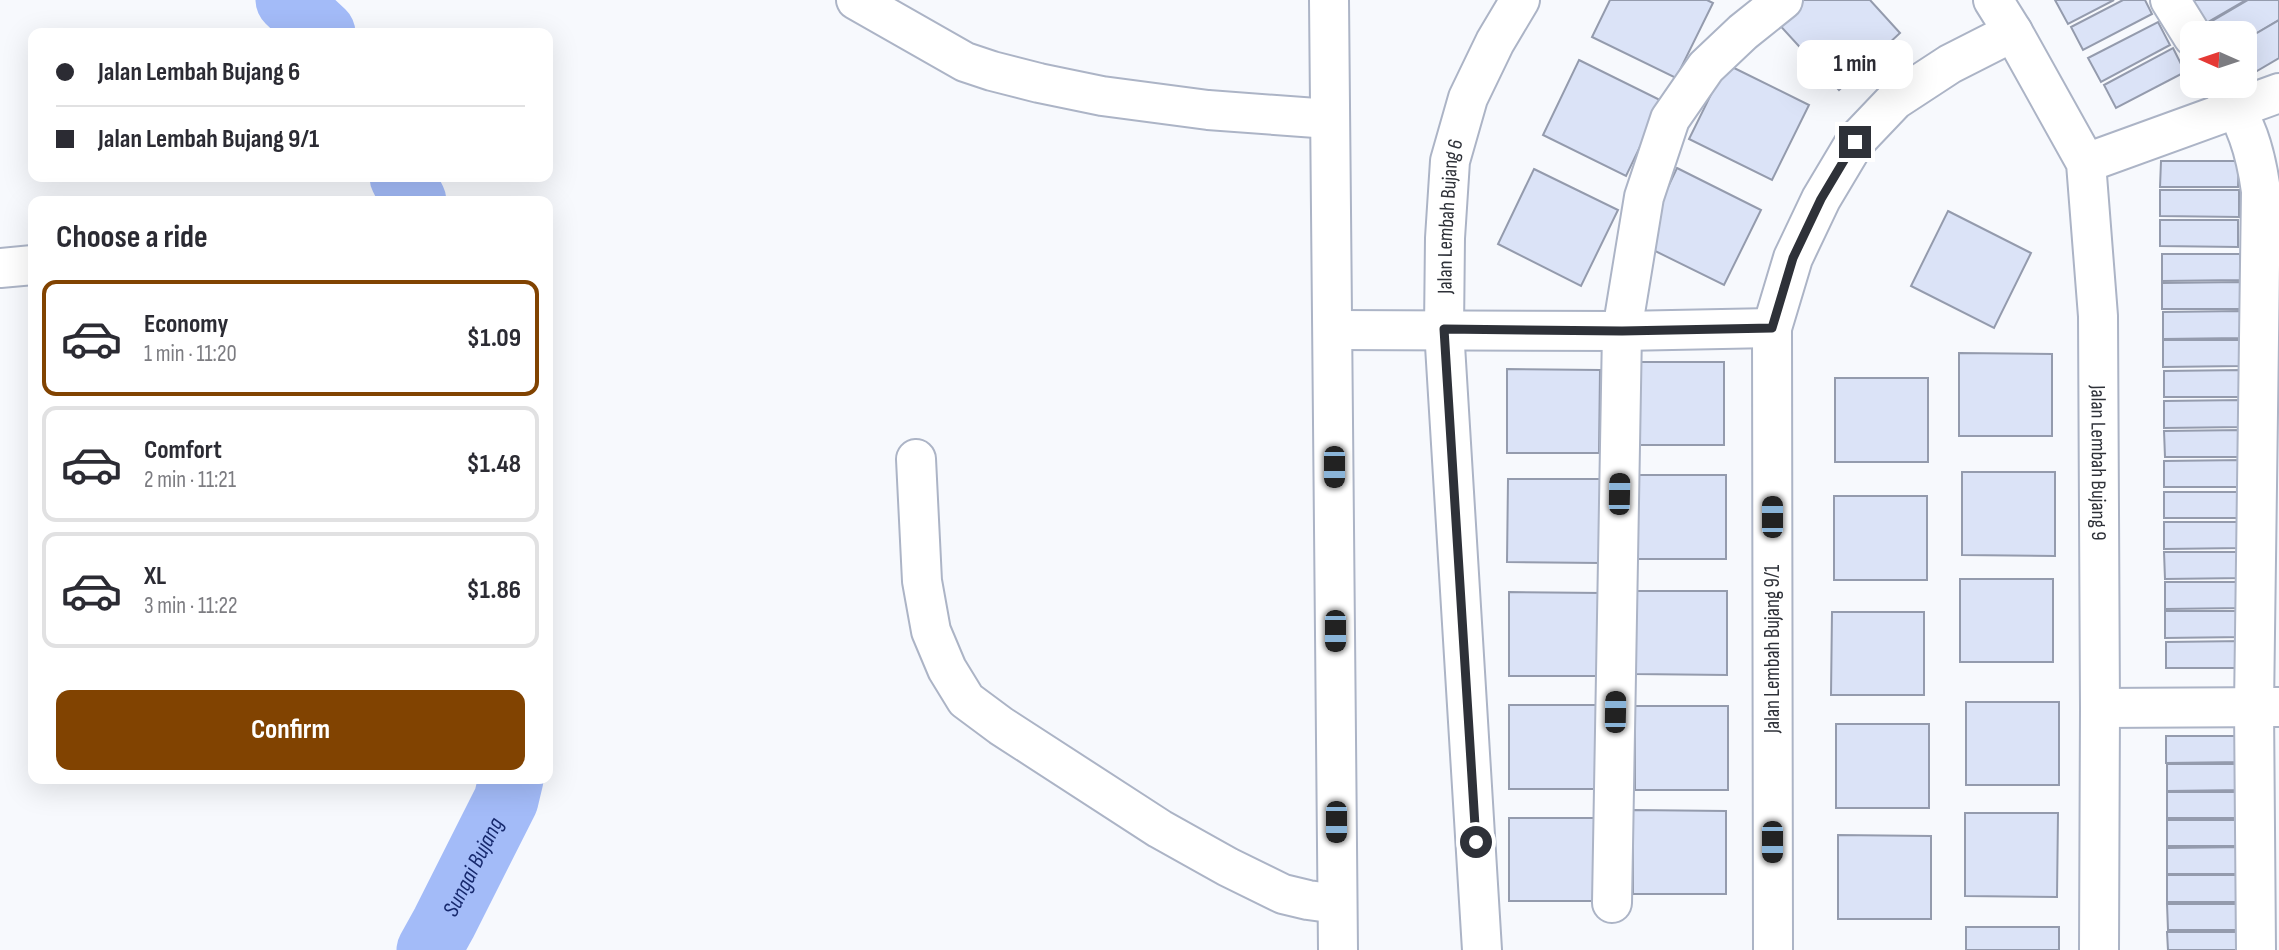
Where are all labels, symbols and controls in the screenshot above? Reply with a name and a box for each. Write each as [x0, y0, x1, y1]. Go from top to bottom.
north arrow [2180, 21, 2258, 98]
map controls [2180, 21, 2257, 98]
callout: 1 min [1797, 40, 1913, 90]
text: 1 min [1834, 50, 1876, 78]
text: Jalan Lembah Bujang 6 [98, 57, 300, 88]
text: Jalan Lembah Bujang 9/1 [98, 124, 319, 155]
route end [1839, 126, 1871, 158]
street label: Jalan Lembah Bujang 6 [1432, 136, 1469, 295]
text: Choose a ride [56, 218, 208, 257]
icon: car [60, 307, 123, 370]
text: Economy [144, 309, 228, 340]
text: $1.09 [467, 323, 521, 354]
text: 1 min · 11:20 [144, 340, 237, 368]
street label: Jalan Lembah Bujang 9 [2085, 384, 2111, 541]
icon: car [60, 433, 123, 496]
text: Comfort [144, 435, 222, 466]
car [1324, 446, 1345, 488]
text: $1.48 [466, 449, 521, 480]
text: 2 min · 11:21 [144, 466, 236, 494]
car [1609, 473, 1630, 515]
car [1762, 496, 1783, 538]
icon: car [60, 559, 123, 622]
text: XL [144, 561, 166, 592]
street label: Jalan Lembah Bujang 9/1 [1760, 564, 1785, 734]
text: $1.86 [467, 575, 521, 606]
text: 3 min · 11:22 [144, 592, 238, 620]
car [1325, 610, 1346, 652]
button: Confirm [56, 690, 525, 770]
car [1605, 691, 1626, 733]
car [1326, 801, 1347, 843]
water label: Sungai Bujang [437, 812, 510, 921]
car [1762, 821, 1783, 863]
route start [1460, 826, 1492, 858]

